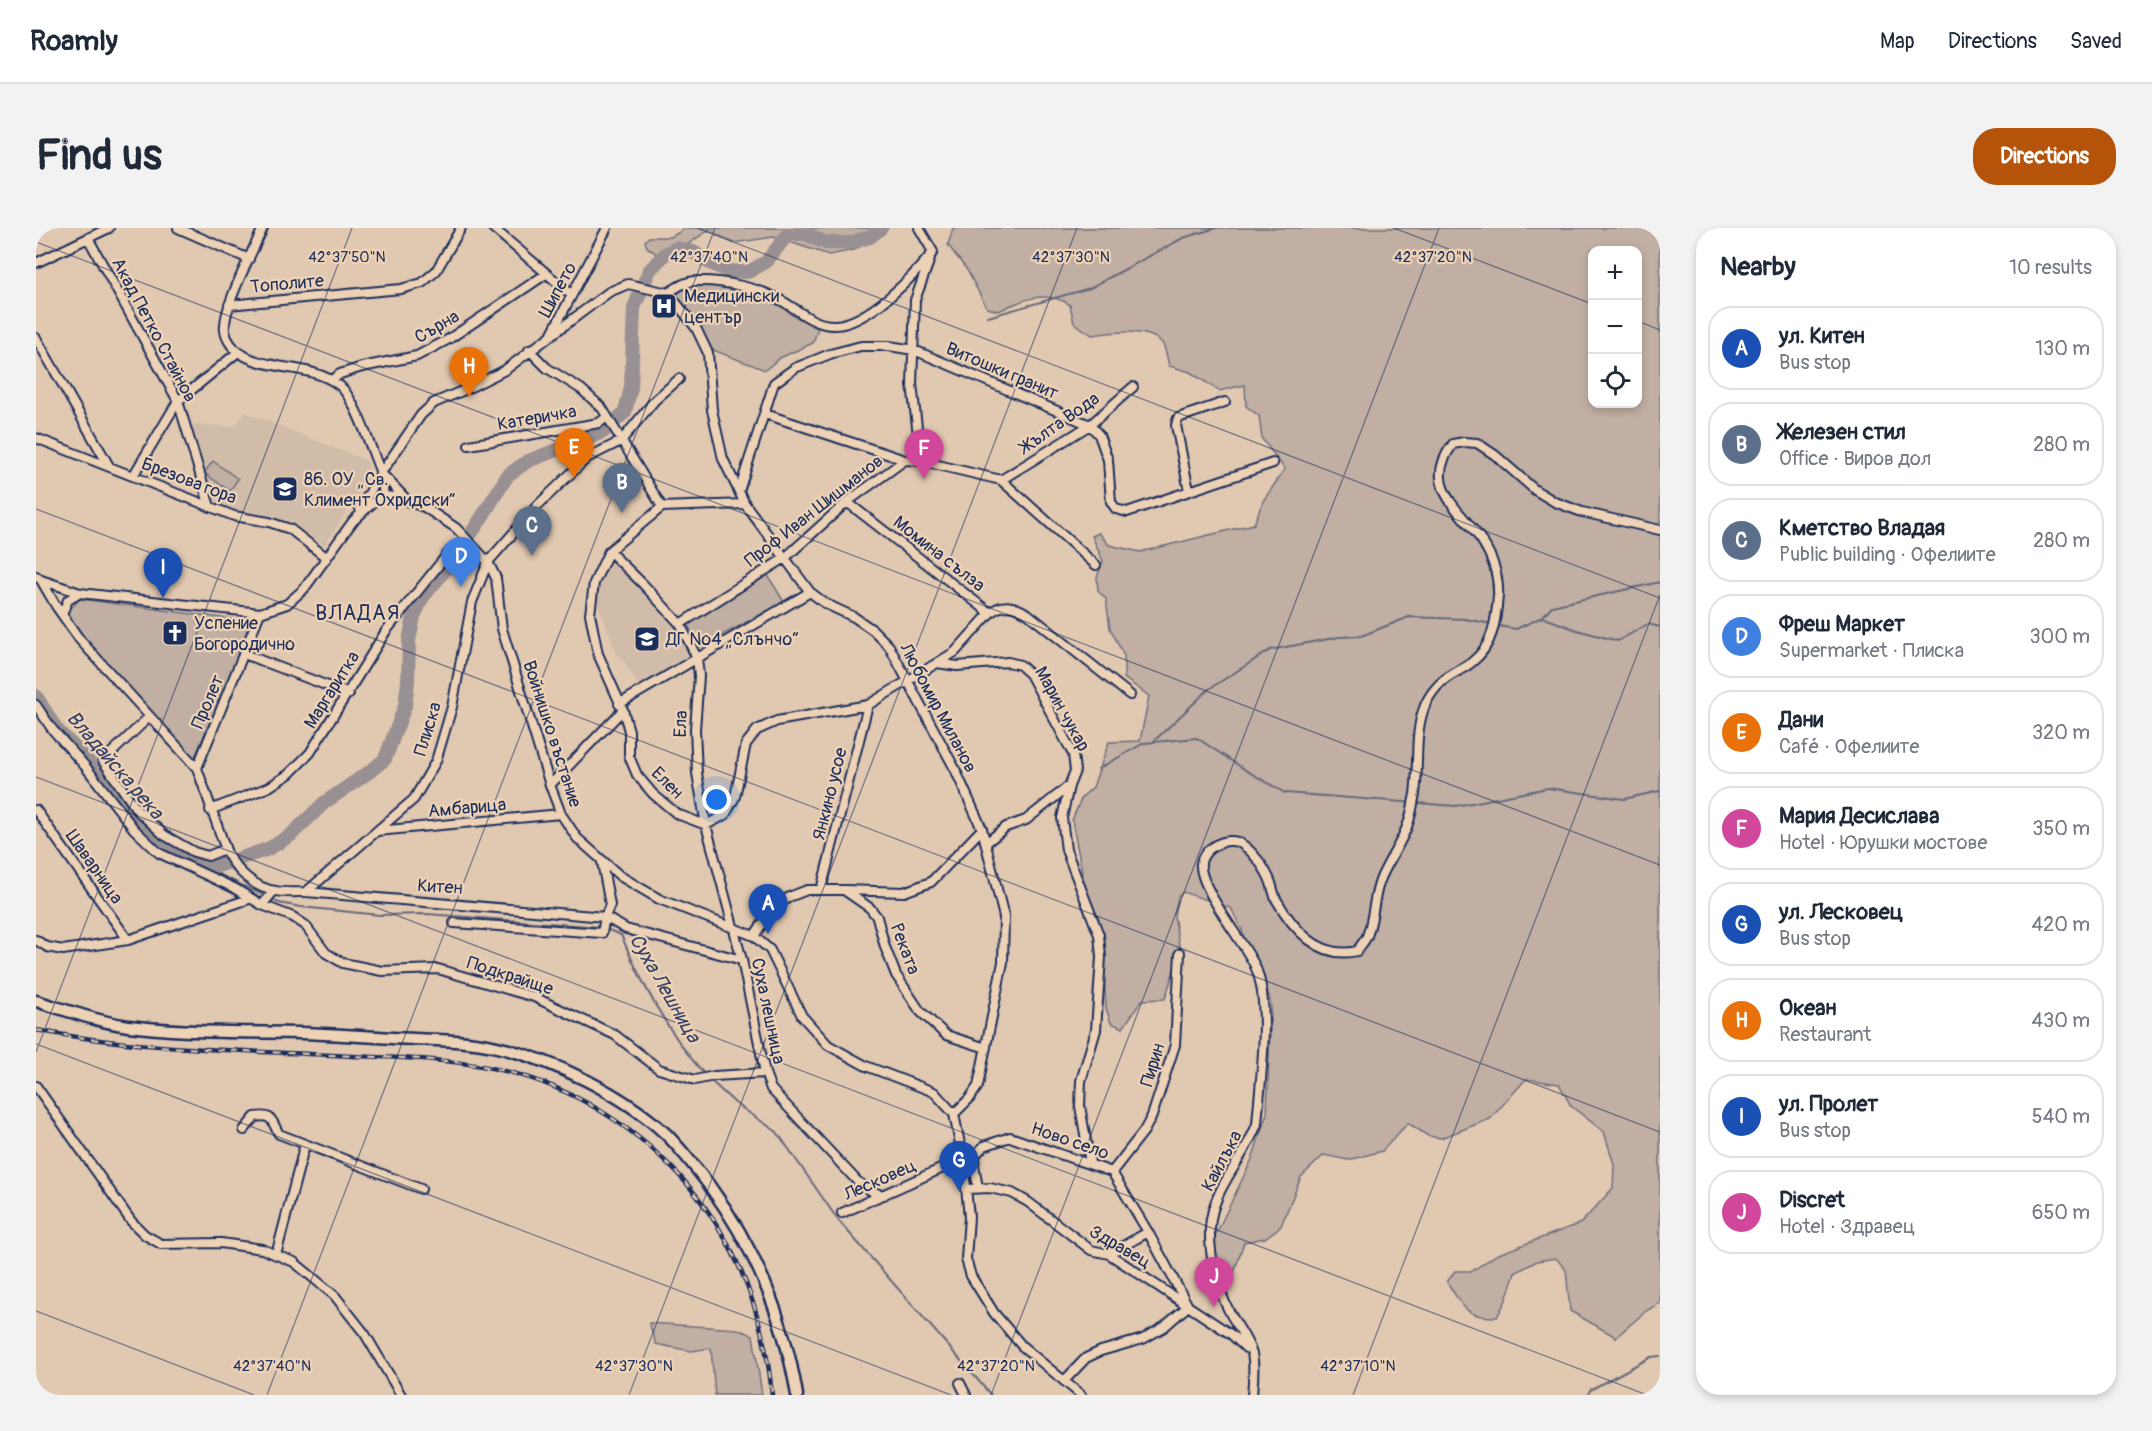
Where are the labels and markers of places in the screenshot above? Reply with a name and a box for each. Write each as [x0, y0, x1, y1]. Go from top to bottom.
place label: Медицински център [684, 285, 779, 329]
hospital icon: Медицински център [649, 291, 679, 321]
pin: H [450, 348, 488, 397]
pin: E [554, 428, 594, 478]
pin: F [904, 430, 944, 479]
pin: B [602, 464, 642, 513]
place label: 86. ОУ „Св. Климент Охридски“ [304, 468, 456, 512]
school or university icon: 86. ОУ „Св. Климент Охридски“ [270, 474, 300, 504]
pin: C [512, 506, 552, 556]
pin: D [442, 538, 480, 587]
pin: I [144, 548, 182, 598]
place label: Успение Богородично [194, 612, 295, 656]
church icon: Успение Богородично [160, 618, 190, 648]
school or university icon: ДГ №4 „Слънчо“ [632, 624, 662, 654]
place label: ДГ №4 „Слънчо“ [665, 628, 800, 651]
pin: A [748, 884, 788, 934]
pin: G [940, 1142, 978, 1191]
pin: J [1194, 1258, 1234, 1307]

